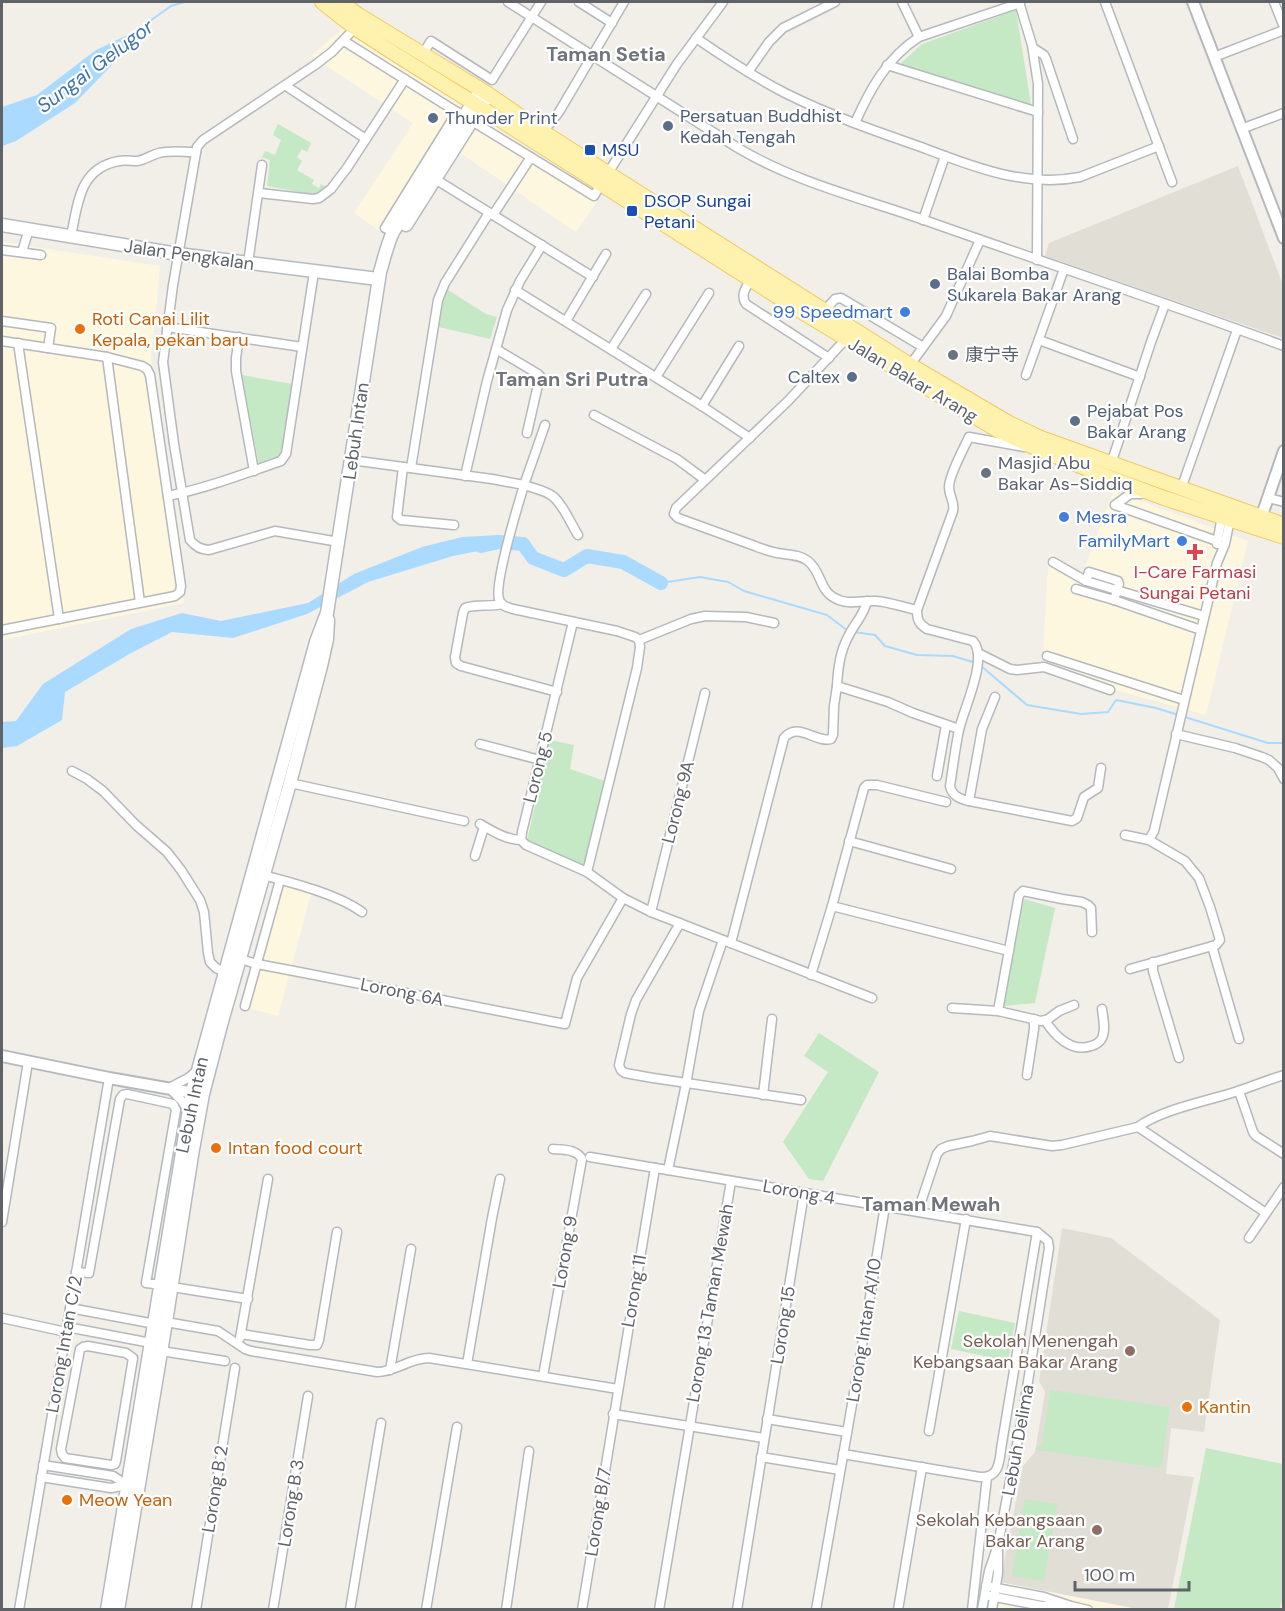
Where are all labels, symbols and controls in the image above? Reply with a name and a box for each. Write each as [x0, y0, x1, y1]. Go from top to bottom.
water label: Sungai Gelugor [31, 13, 159, 118]
district label: Taman Setia [546, 41, 666, 67]
place label: Persatuan Buddhist Kedah Tengah [680, 104, 842, 149]
place label: Thunder Print [445, 106, 558, 130]
marker: Thunder Print [426, 111, 440, 125]
marker: Persatuan Buddhist Kedah Tengah [661, 119, 675, 133]
place label: MSU [602, 138, 639, 162]
marker: MSU [583, 143, 597, 157]
place label: DSOP Sungai Petani [644, 189, 751, 234]
marker: DSOP Sungai Petani [625, 204, 639, 218]
street label: Jalan Pengkalan [122, 234, 256, 276]
place label: Balai Bomba Sukarela Bakar Arang [947, 262, 1121, 307]
marker: Balai Bomba Sukarela Bakar Arang [928, 277, 942, 291]
place label: 99 Speedmart [773, 300, 893, 324]
marker: 99 Speedmart [898, 305, 912, 319]
place label: Roti Canai Lilit Kepala, pekan baru [92, 307, 249, 352]
marker: Roti Canai Lilit Kepala, pekan baru [73, 322, 87, 336]
street label: Jalan Bakar Arang [844, 332, 982, 428]
place label: 康宁寺 [965, 343, 1019, 367]
marker: 康宁寺 [946, 348, 960, 362]
place label: Caltex [788, 365, 840, 389]
district label: Taman Sri Putra [495, 366, 649, 392]
marker: Caltex [845, 370, 859, 384]
street label: Lebuh Intan [337, 381, 375, 481]
place label: Pejabat Pos Bakar Arang [1087, 399, 1187, 444]
marker: Pejabat Pos Bakar Arang [1068, 414, 1082, 428]
place label: Masjid Abu Bakar As-Siddiq [998, 451, 1133, 496]
marker: Masjid Abu Bakar As-Siddiq [979, 466, 993, 480]
place label: Mesra [1076, 505, 1127, 529]
marker: Mesra [1057, 510, 1071, 524]
place label: FamilyMart [1078, 529, 1170, 553]
marker: FamilyMart [1175, 534, 1189, 548]
marker: I-Care Farmasi Sungai Petani [1188, 545, 1202, 559]
place label: I-Care Farmasi Sungai Petani [1134, 560, 1256, 605]
street label: Lorong 5 [518, 729, 558, 805]
street label: Lorong 9A [656, 758, 700, 846]
street label: Lorong 6A [358, 972, 446, 1012]
street label: Lebuh Intan [170, 1055, 214, 1155]
place label: Intan food court [228, 1136, 363, 1160]
marker: Intan food court [209, 1141, 223, 1155]
street label: Lorong 4 [761, 1174, 837, 1210]
district label: Taman Mewah [862, 1191, 1000, 1217]
street label: Lorong 13 Taman Mewah [681, 1202, 739, 1404]
street label: Lorong 9 [547, 1214, 583, 1290]
street label: Lorong 11 [616, 1253, 652, 1329]
street label: Lorong Intan A/10 [841, 1256, 887, 1404]
street label: Lorong Intan C/2 [40, 1274, 88, 1414]
street label: Lorong 15 [765, 1284, 801, 1366]
place label: Sekolah Menengah Kebangsaan Bakar Arang [913, 1329, 1118, 1374]
marker: Sekolah Menengah Kebangsaan Bakar Arang [1123, 1344, 1137, 1358]
street label: Lebuh Delima [996, 1382, 1040, 1498]
place label: Kantin [1199, 1395, 1251, 1419]
marker: Kantin [1180, 1400, 1194, 1414]
street label: Lorong B 2 [196, 1444, 234, 1534]
street label: Lorong B 3 [272, 1458, 310, 1548]
street label: Lorong B/7 [579, 1466, 617, 1558]
place label: Meow Yean [79, 1488, 172, 1512]
marker: Meow Yean [60, 1493, 74, 1507]
place label: Sekolah Kebangsaan Bakar Arang [916, 1508, 1085, 1553]
marker: Sekolah Kebangsaan Bakar Arang [1090, 1523, 1104, 1537]
scale bar [1075, 1554, 1189, 1592]
text: 100 m [1084, 1563, 1135, 1587]

